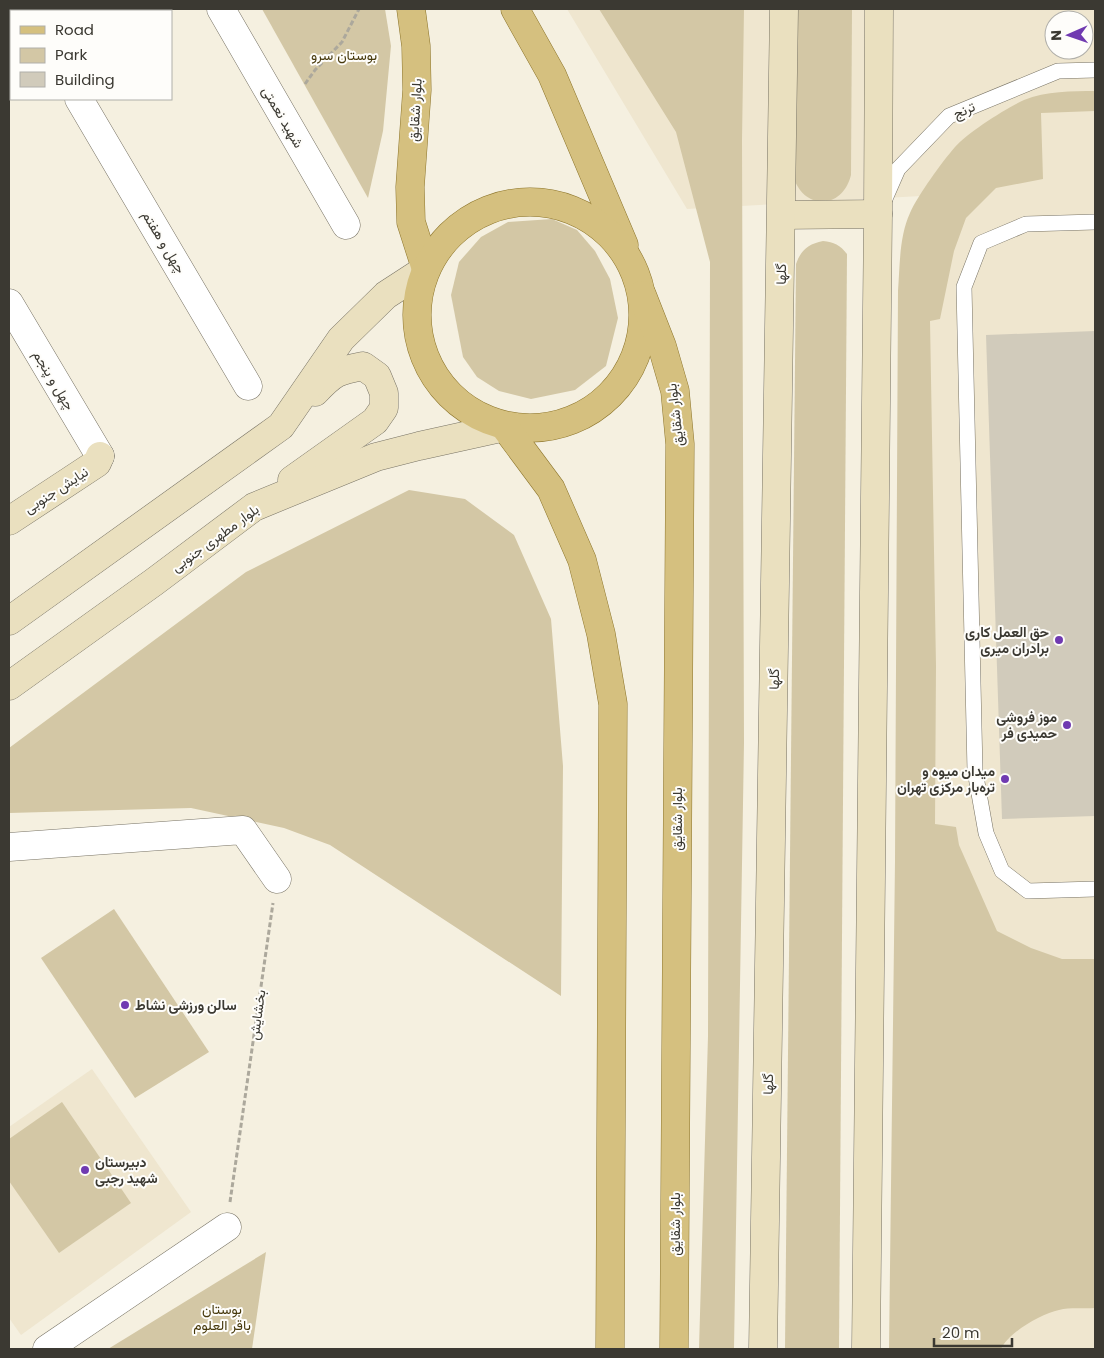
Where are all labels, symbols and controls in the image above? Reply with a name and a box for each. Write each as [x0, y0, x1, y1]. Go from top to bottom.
legend [10, 10, 172, 100]
north arrow [1044, 10, 1094, 60]
text: Road [55, 19, 94, 40]
text: N [1046, 30, 1066, 41]
text: Park [55, 44, 87, 65]
park label: بوستان سرو [311, 45, 377, 65]
text: Building [55, 69, 115, 90]
street label: بلوار شقایق [403, 78, 427, 142]
street label: شهید نعمتی [257, 82, 309, 152]
street label: ترنج [950, 96, 979, 125]
street label: چهل و هفتم [137, 207, 191, 277]
street label: گلها [771, 263, 791, 285]
street label: چهل و پنجم [28, 346, 80, 414]
street label: بلوار شقایق [661, 382, 689, 448]
street label: نیایش جنوبی [20, 462, 92, 518]
street label: بلوار مطهری جنوبی [167, 499, 263, 577]
place label: حق العمل کاری برادران میری [965, 622, 1049, 658]
marker: حق العمل کاری برادران میری [1053, 634, 1065, 646]
street label: گلها [764, 668, 784, 690]
place label: موز فروشی حمیدی فر [996, 707, 1057, 743]
marker: موز فروشی حمیدی فر [1061, 719, 1073, 731]
place label: میدان میوه و تره‌بار مرکزی تهران [897, 761, 996, 797]
marker: میدان میوه و تره‌بار مرکزی تهران [999, 773, 1011, 785]
street label: بلوار شقایق [667, 787, 687, 851]
street label: بخشایش [244, 988, 270, 1042]
place label: سالن ورزشی نشاط [135, 995, 237, 1015]
marker: سالن ورزشی نشاط [119, 999, 131, 1011]
street label: گلها [758, 1073, 778, 1095]
place label: دبیرستان شهید رجبی [95, 1152, 158, 1188]
marker: دبیرستان شهید رجبی [79, 1164, 91, 1176]
street label: بلوار شقایق [665, 1192, 685, 1256]
park label: بوستان باقر العلوم [193, 1299, 251, 1335]
scale bar [934, 1316, 1012, 1348]
text: 20 m [942, 1322, 980, 1343]

